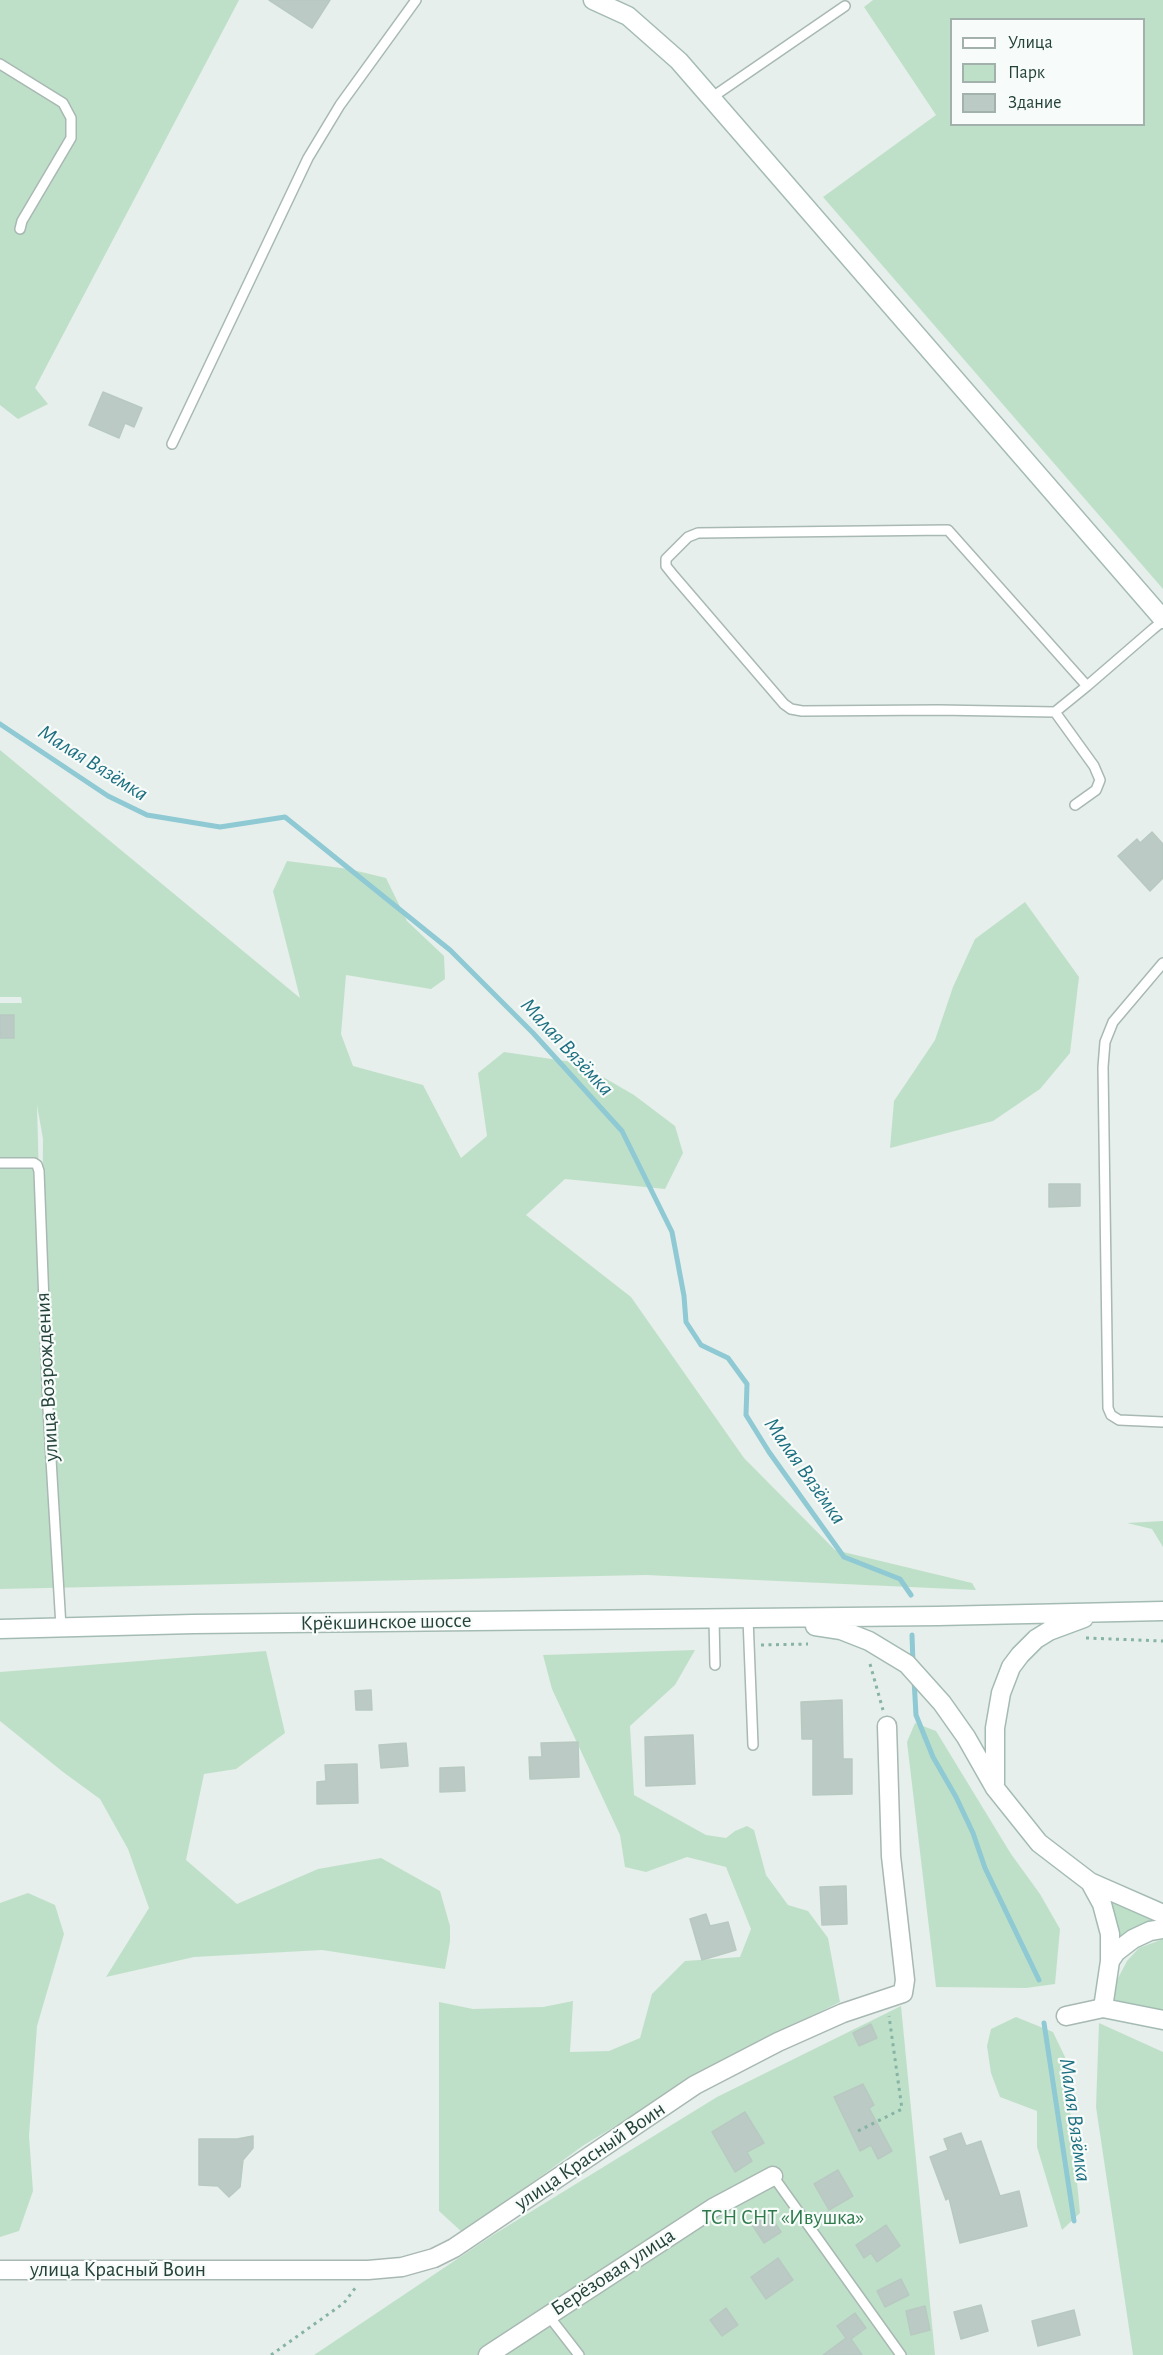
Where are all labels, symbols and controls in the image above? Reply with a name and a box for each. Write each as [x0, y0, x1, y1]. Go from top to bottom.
legend [950, 18, 1145, 126]
text: Улица [1008, 34, 1053, 52]
text: Парк [1008, 64, 1045, 82]
text: Здание [1008, 94, 1062, 112]
water label: Малая Вязёмка [33, 719, 153, 807]
water label: Малая Вязёмка [515, 992, 619, 1102]
street label: улица Возрождения [30, 1292, 64, 1462]
water label: Малая Вязёмка [758, 1412, 852, 1530]
street label: Крёкшинское шоссе [300, 1608, 472, 1636]
water label: Малая Вязёмка [1053, 2056, 1097, 2184]
street label: улица Красный Воин [510, 2096, 670, 2216]
park label: ТСН СНТ «Ивушка» [702, 2205, 864, 2231]
street label: Берёзовая улица [546, 2223, 680, 2321]
street label: улица Красный Воин [30, 2257, 206, 2283]

